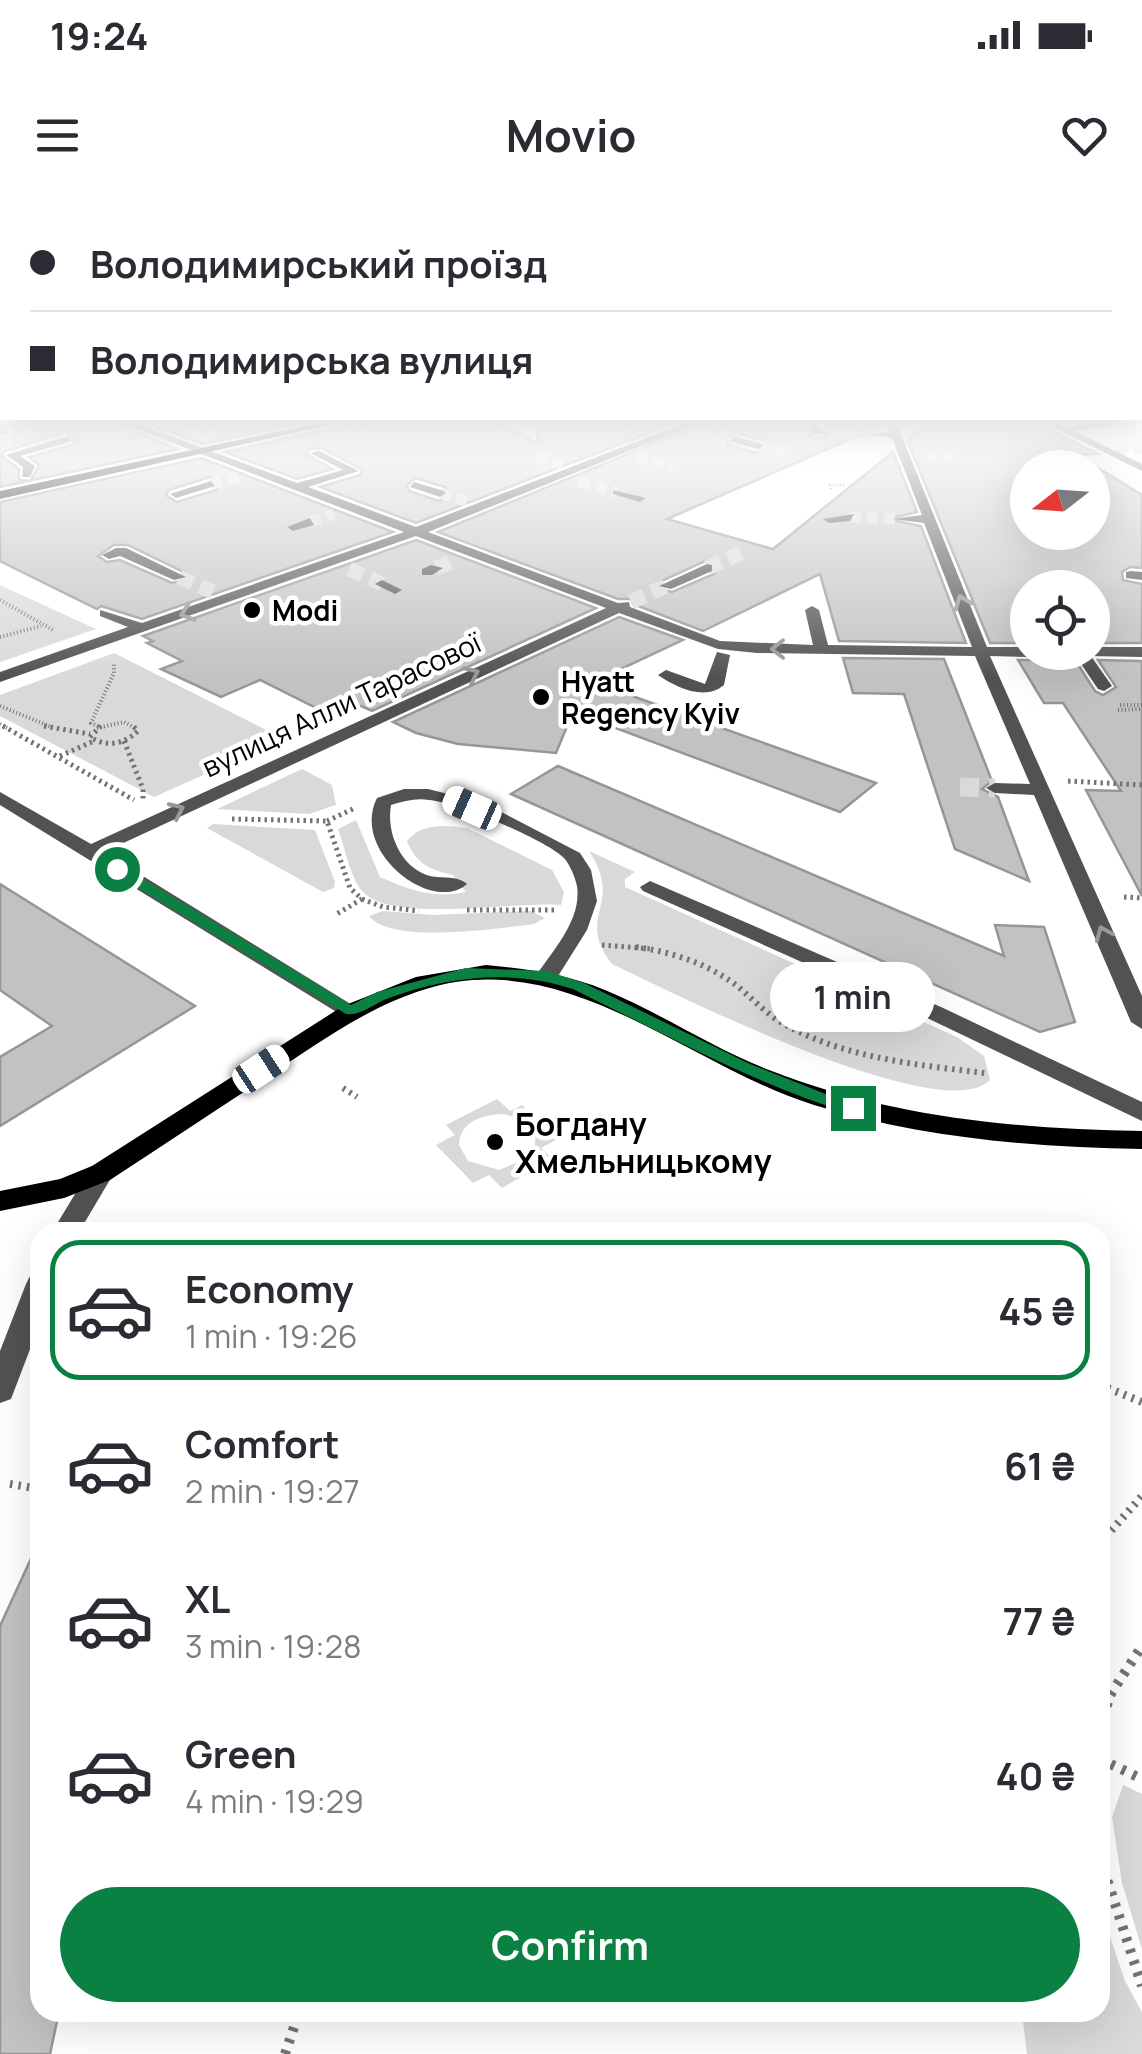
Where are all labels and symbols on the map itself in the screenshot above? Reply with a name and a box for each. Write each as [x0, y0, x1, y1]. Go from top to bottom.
north arrow [1010, 450, 1110, 550]
place label: Modi [272, 591, 338, 629]
one-way arrow [953, 594, 973, 611]
marker: Modi [241, 599, 263, 621]
one-way arrow [180, 601, 197, 621]
street label: вулиця Алли Тарасової [196, 622, 488, 785]
one-way arrow [770, 638, 786, 660]
place label: Hyatt Regency Kyiv [561, 662, 740, 732]
one-way arrow [462, 666, 480, 686]
marker: Hyatt Regency Kyiv [530, 686, 552, 708]
car [438, 782, 506, 834]
one-way arrow [166, 802, 184, 822]
route start [95, 847, 140, 892]
one-way arrow [1095, 925, 1115, 943]
callout: 1 min [770, 963, 936, 1033]
car [228, 1040, 294, 1098]
route end [831, 1086, 876, 1131]
place label: Богдану Хмельницькому [515, 1102, 772, 1183]
marker: Богдану Хмельницькому [484, 1131, 506, 1153]

